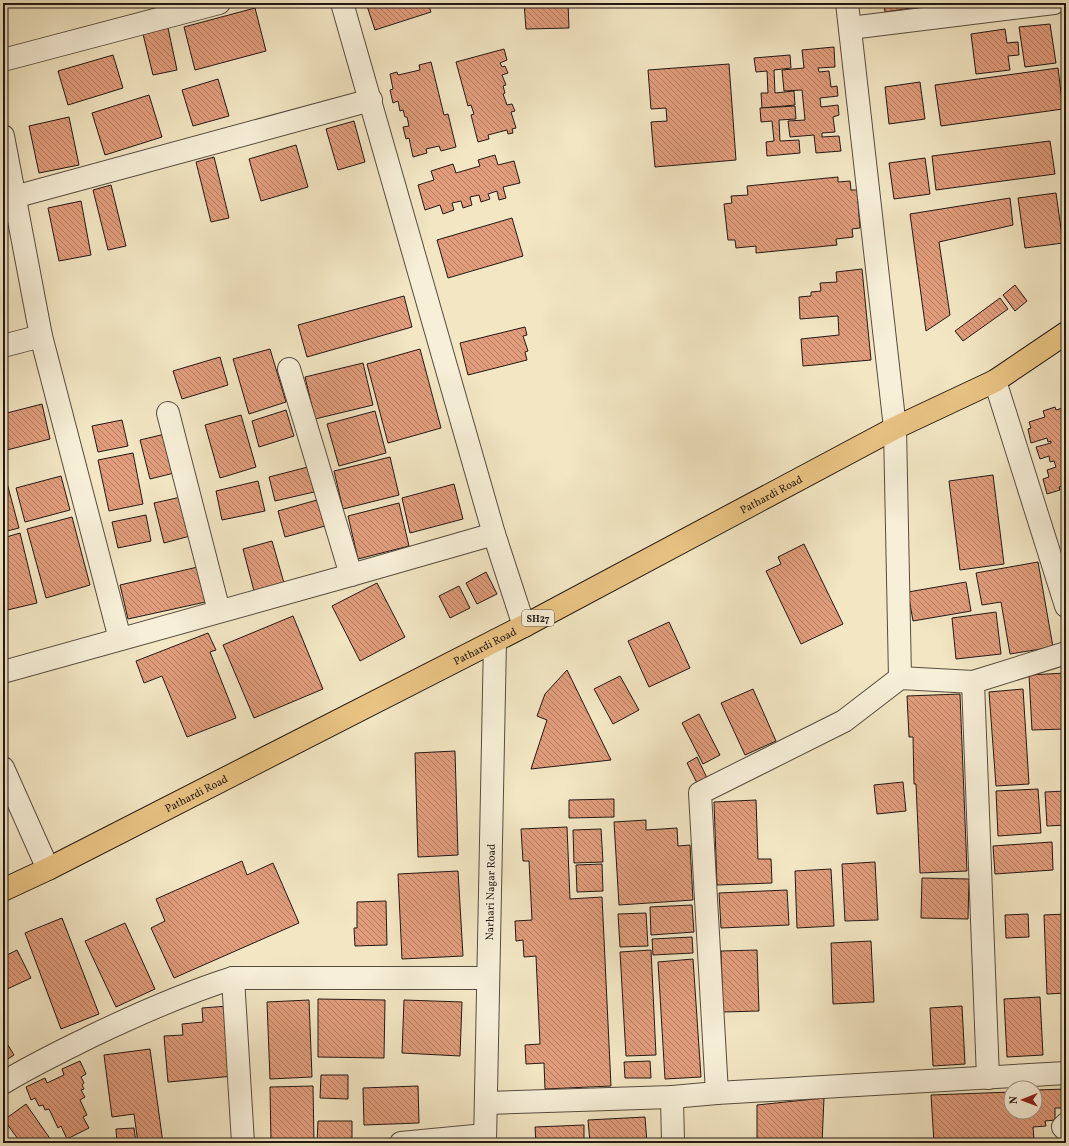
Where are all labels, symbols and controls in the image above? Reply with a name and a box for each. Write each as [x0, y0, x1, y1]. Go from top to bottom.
street label: Pathardi Road [738, 473, 806, 518]
road number: SH27 [522, 610, 554, 626]
street label: Pathardi Road [451, 625, 519, 670]
street label: Pathardi Road [163, 772, 231, 817]
street label: Narhari Nagar Road [483, 843, 500, 941]
north arrow [1003, 1080, 1043, 1120]
text: N [1007, 1096, 1022, 1104]

